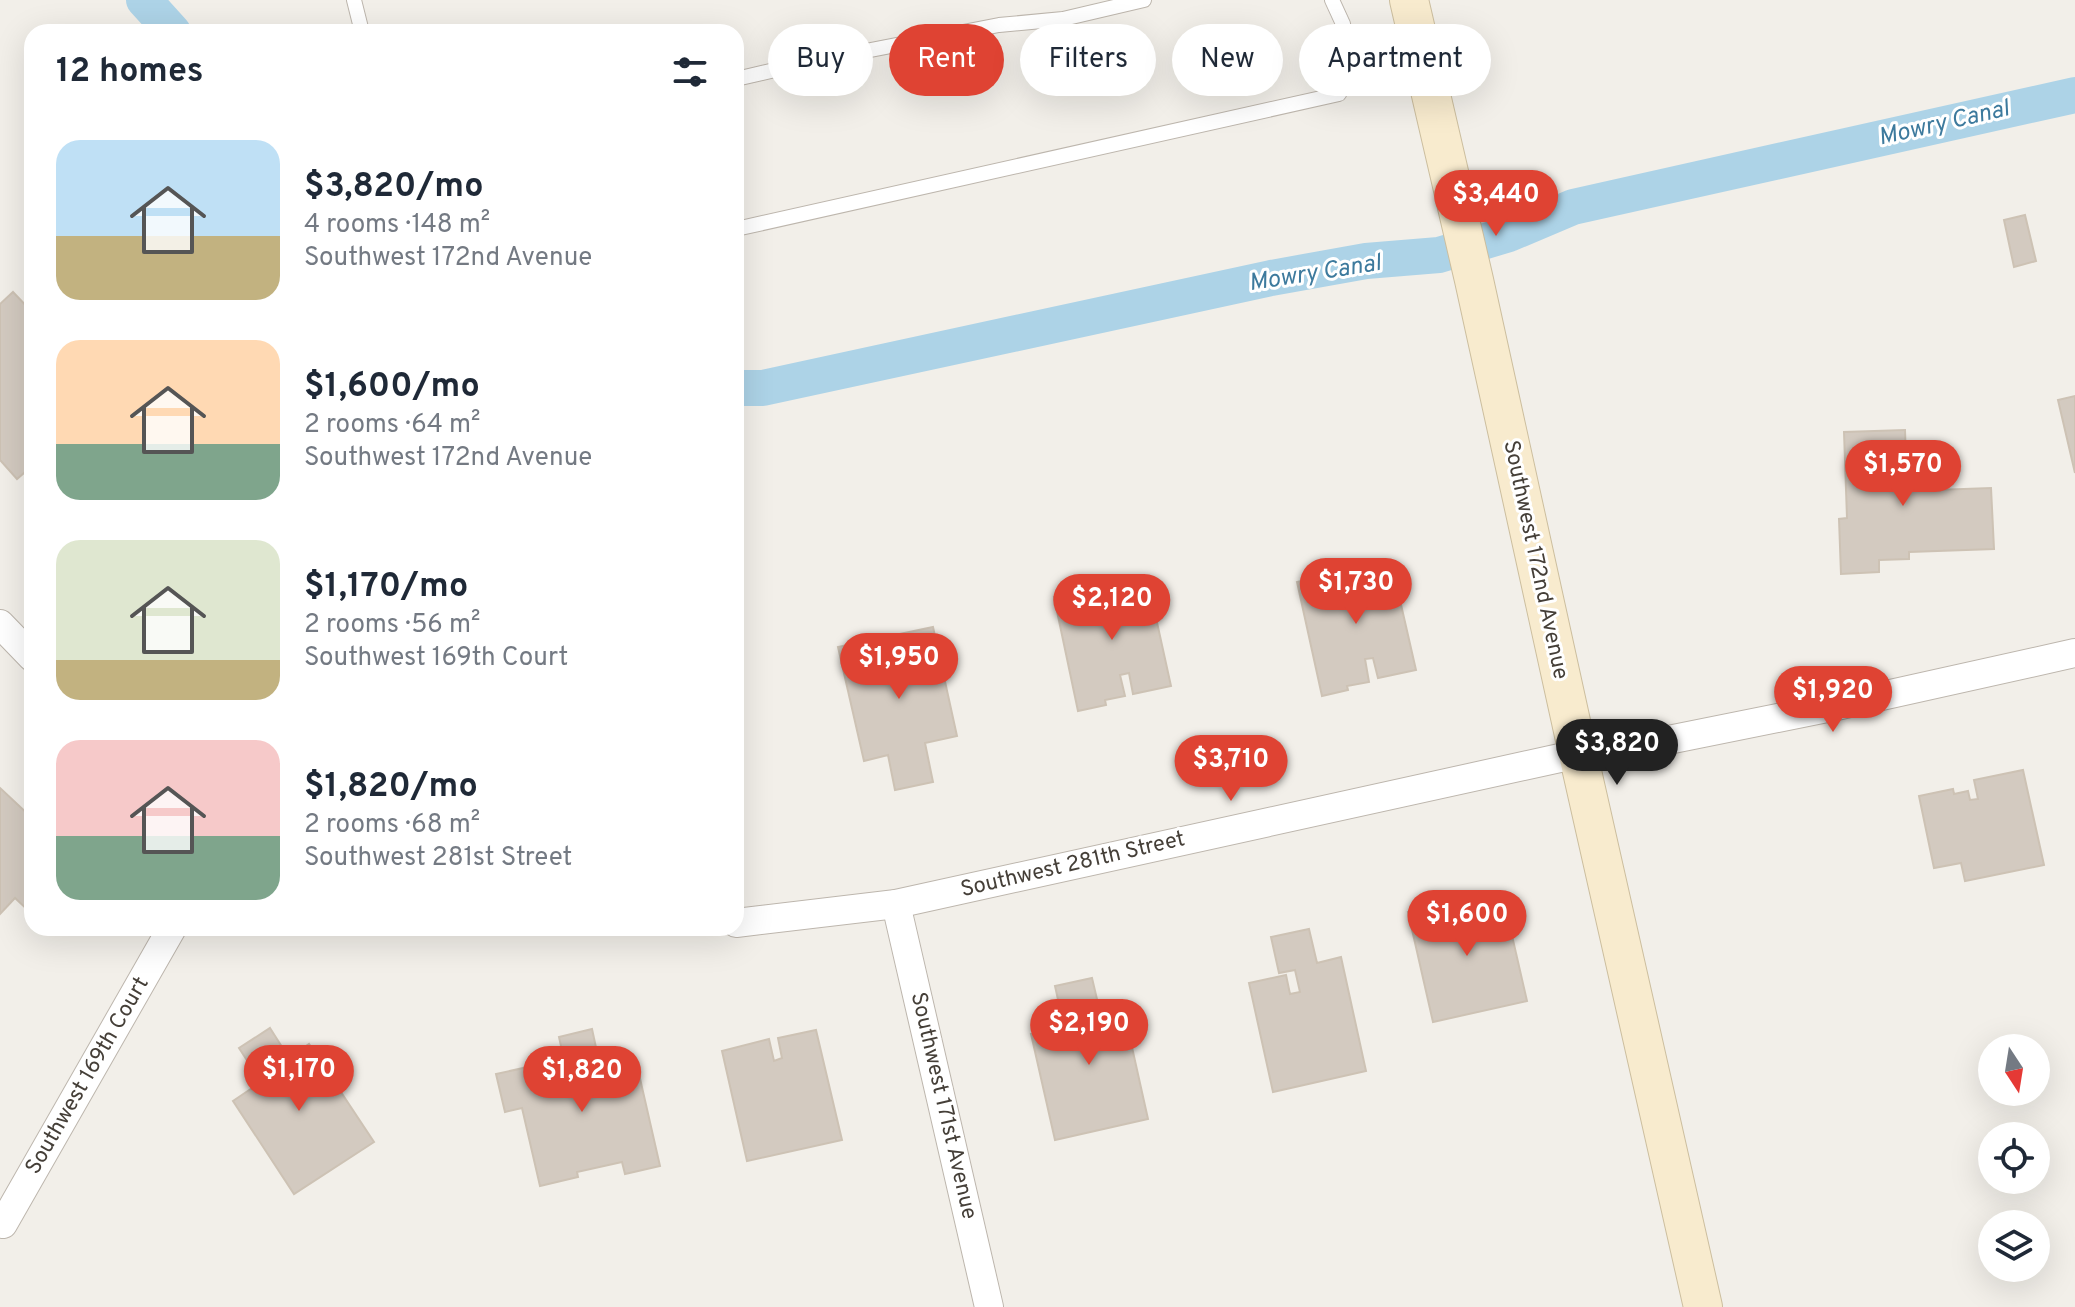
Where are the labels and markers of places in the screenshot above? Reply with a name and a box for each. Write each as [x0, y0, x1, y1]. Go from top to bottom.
pin: $3,440 [1431, 170, 1561, 238]
pin: $1,570 [1838, 440, 1968, 508]
pin: $1,730 [1291, 558, 1421, 626]
pin: $2,120 [1047, 574, 1177, 642]
pin: $1,950 [834, 633, 964, 701]
pin: $1,920 [1768, 666, 1898, 734]
pin: $3,820 [1552, 719, 1682, 787]
pin: $3,710 [1166, 735, 1296, 803]
pin: $1,600 [1402, 890, 1532, 958]
pin: $2,190 [1024, 999, 1154, 1067]
pin: $1,170 [234, 1045, 364, 1113]
pin: $1,820 [517, 1046, 647, 1114]

